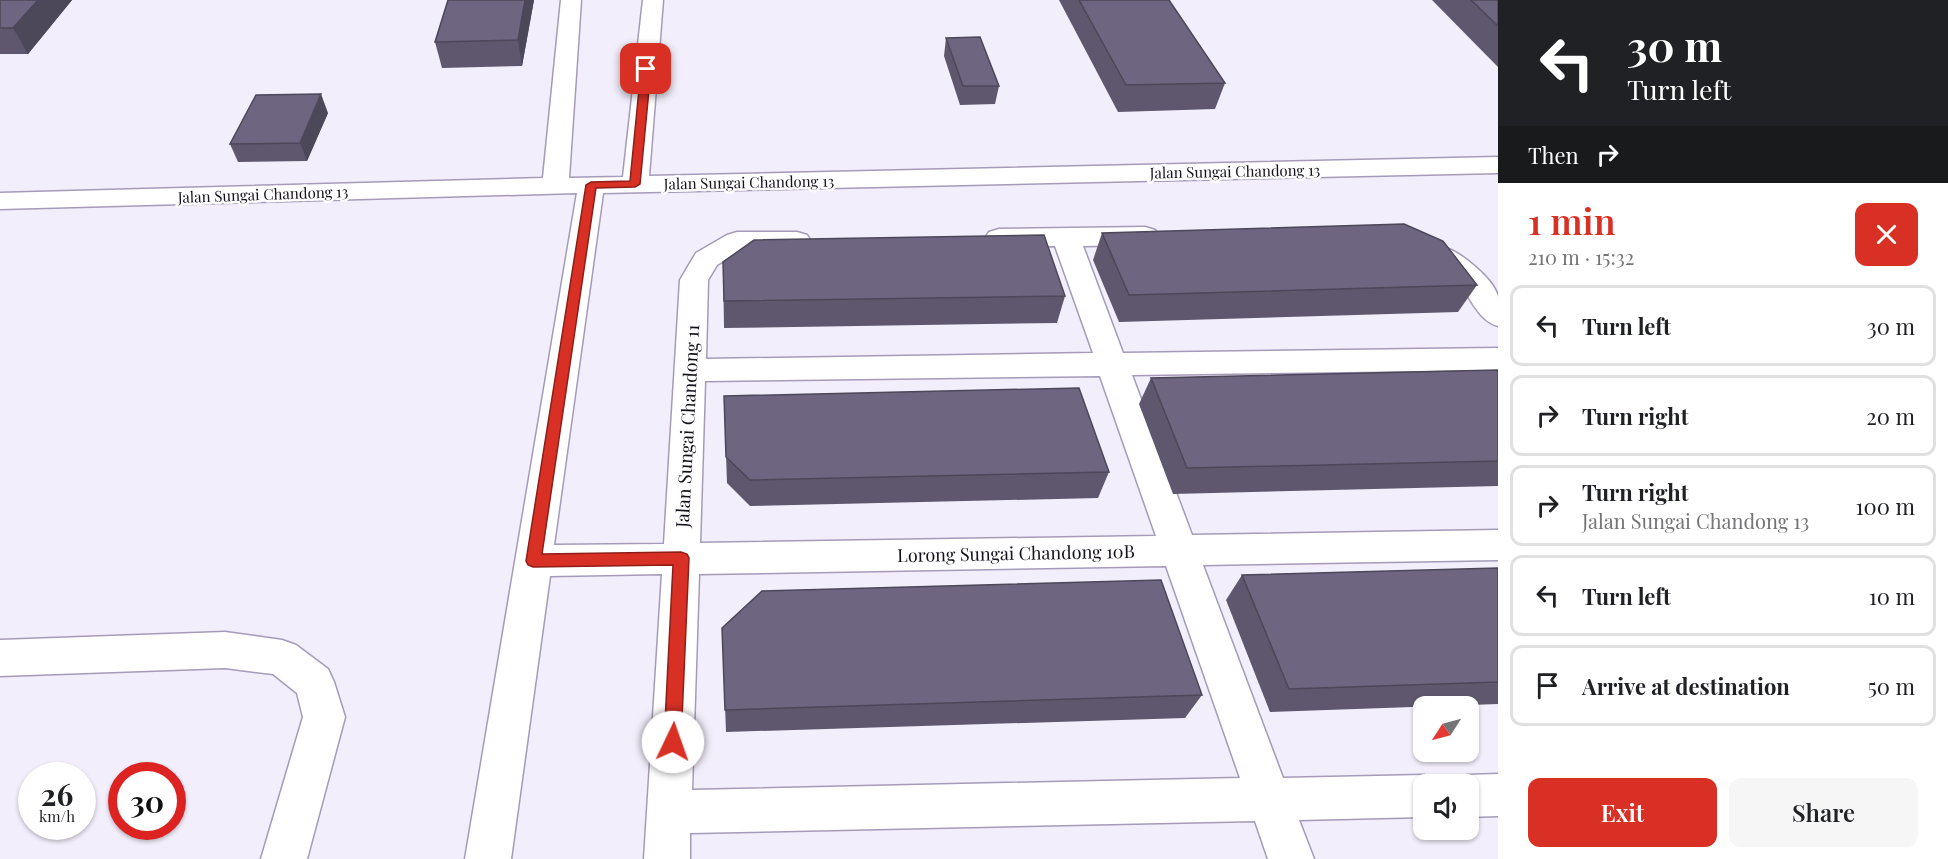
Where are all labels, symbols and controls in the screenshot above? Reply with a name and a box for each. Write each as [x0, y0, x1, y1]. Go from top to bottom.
text: 30 m [1627, 17, 1722, 73]
icon: left [1528, 24, 1606, 102]
pin [620, 43, 671, 94]
icon: arrive [629, 52, 662, 85]
text: Turn left [1627, 71, 1731, 107]
icon: right [1591, 138, 1624, 171]
text: Then [1528, 140, 1579, 170]
street label: Jalan Sungai Chandong 13 [1149, 160, 1321, 183]
street label: Jalan Sungai Chandong 13 [663, 171, 835, 194]
street label: Jalan Sungai Chandong 13 [176, 181, 349, 207]
text: 1 min [1528, 196, 1616, 244]
button: close [1855, 203, 1918, 266]
text: 210 m · 15:32 [1528, 243, 1634, 270]
icon: left [1531, 309, 1564, 342]
text: Turn left [1582, 311, 1671, 341]
text: 30 m [1867, 311, 1915, 341]
street label: Jalan Sungai Chandong 11 [670, 323, 704, 529]
icon: right [1531, 399, 1564, 432]
text: Turn right [1582, 401, 1688, 431]
text: 20 m [1866, 401, 1915, 431]
text: Turn right [1582, 477, 1688, 507]
icon: right [1531, 489, 1564, 522]
text: 100 m [1855, 491, 1915, 521]
text: Jalan Sungai Chandong 13 [1582, 507, 1809, 534]
street label: Lorong Sungai Chandong 10B [897, 539, 1135, 567]
icon: left [1531, 579, 1564, 612]
text: Turn left [1582, 581, 1671, 611]
text: 10 m [1869, 581, 1915, 611]
icon: arrive [1531, 669, 1564, 702]
text: Arrive at destination [1582, 671, 1790, 701]
text: 50 m [1868, 671, 1915, 701]
north arrow [1413, 696, 1479, 762]
map controls [1413, 696, 1479, 840]
position arrow [641, 710, 705, 774]
speed limit sign: 30 [108, 762, 186, 840]
text: 26 [41, 774, 73, 814]
button: sound [1413, 774, 1479, 840]
button: Exit [1528, 778, 1717, 847]
button: Share [1729, 778, 1918, 847]
text: km/h [39, 806, 75, 826]

